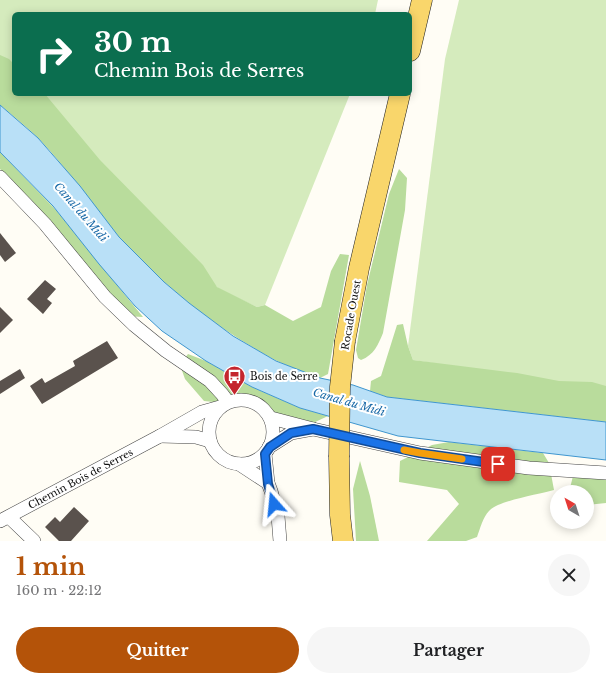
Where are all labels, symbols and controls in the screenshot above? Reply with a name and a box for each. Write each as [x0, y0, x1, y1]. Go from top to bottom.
text: 30 m [94, 25, 171, 60]
icon: right [28, 28, 80, 80]
text: Chemin Bois de Serres [94, 60, 304, 82]
water label: Canal du Midi [51, 179, 111, 245]
street label: Rocade Ouest [338, 279, 364, 351]
bus stop icon: Bois de Serre [222, 363, 248, 396]
place label: Bois de Serre [250, 370, 318, 383]
water label: Canal du Midi [311, 385, 387, 419]
street label: Chemin Bois de Serres [26, 445, 135, 511]
pin [481, 447, 515, 481]
icon: arrive [487, 453, 509, 475]
position arrow [253, 483, 295, 525]
north arrow [550, 485, 594, 529]
map controls [550, 485, 594, 529]
text: 1 min [16, 552, 86, 581]
button: close [548, 554, 590, 596]
text: 160 m · 22:12 [16, 582, 102, 599]
button: Quitter [16, 627, 299, 673]
button: Partager [307, 627, 590, 673]

